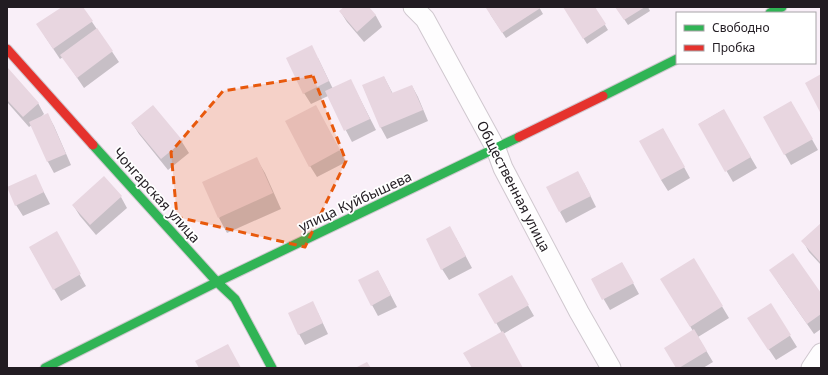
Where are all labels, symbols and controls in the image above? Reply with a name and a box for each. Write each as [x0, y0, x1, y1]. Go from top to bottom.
legend [676, 12, 816, 64]
text: Свободно [712, 19, 770, 36]
text: Пробка [712, 39, 755, 56]
street label: Общественная улица [473, 117, 555, 255]
street label: Чонгарская улица [109, 143, 205, 247]
street label: улица Куйбышева [295, 166, 415, 236]

